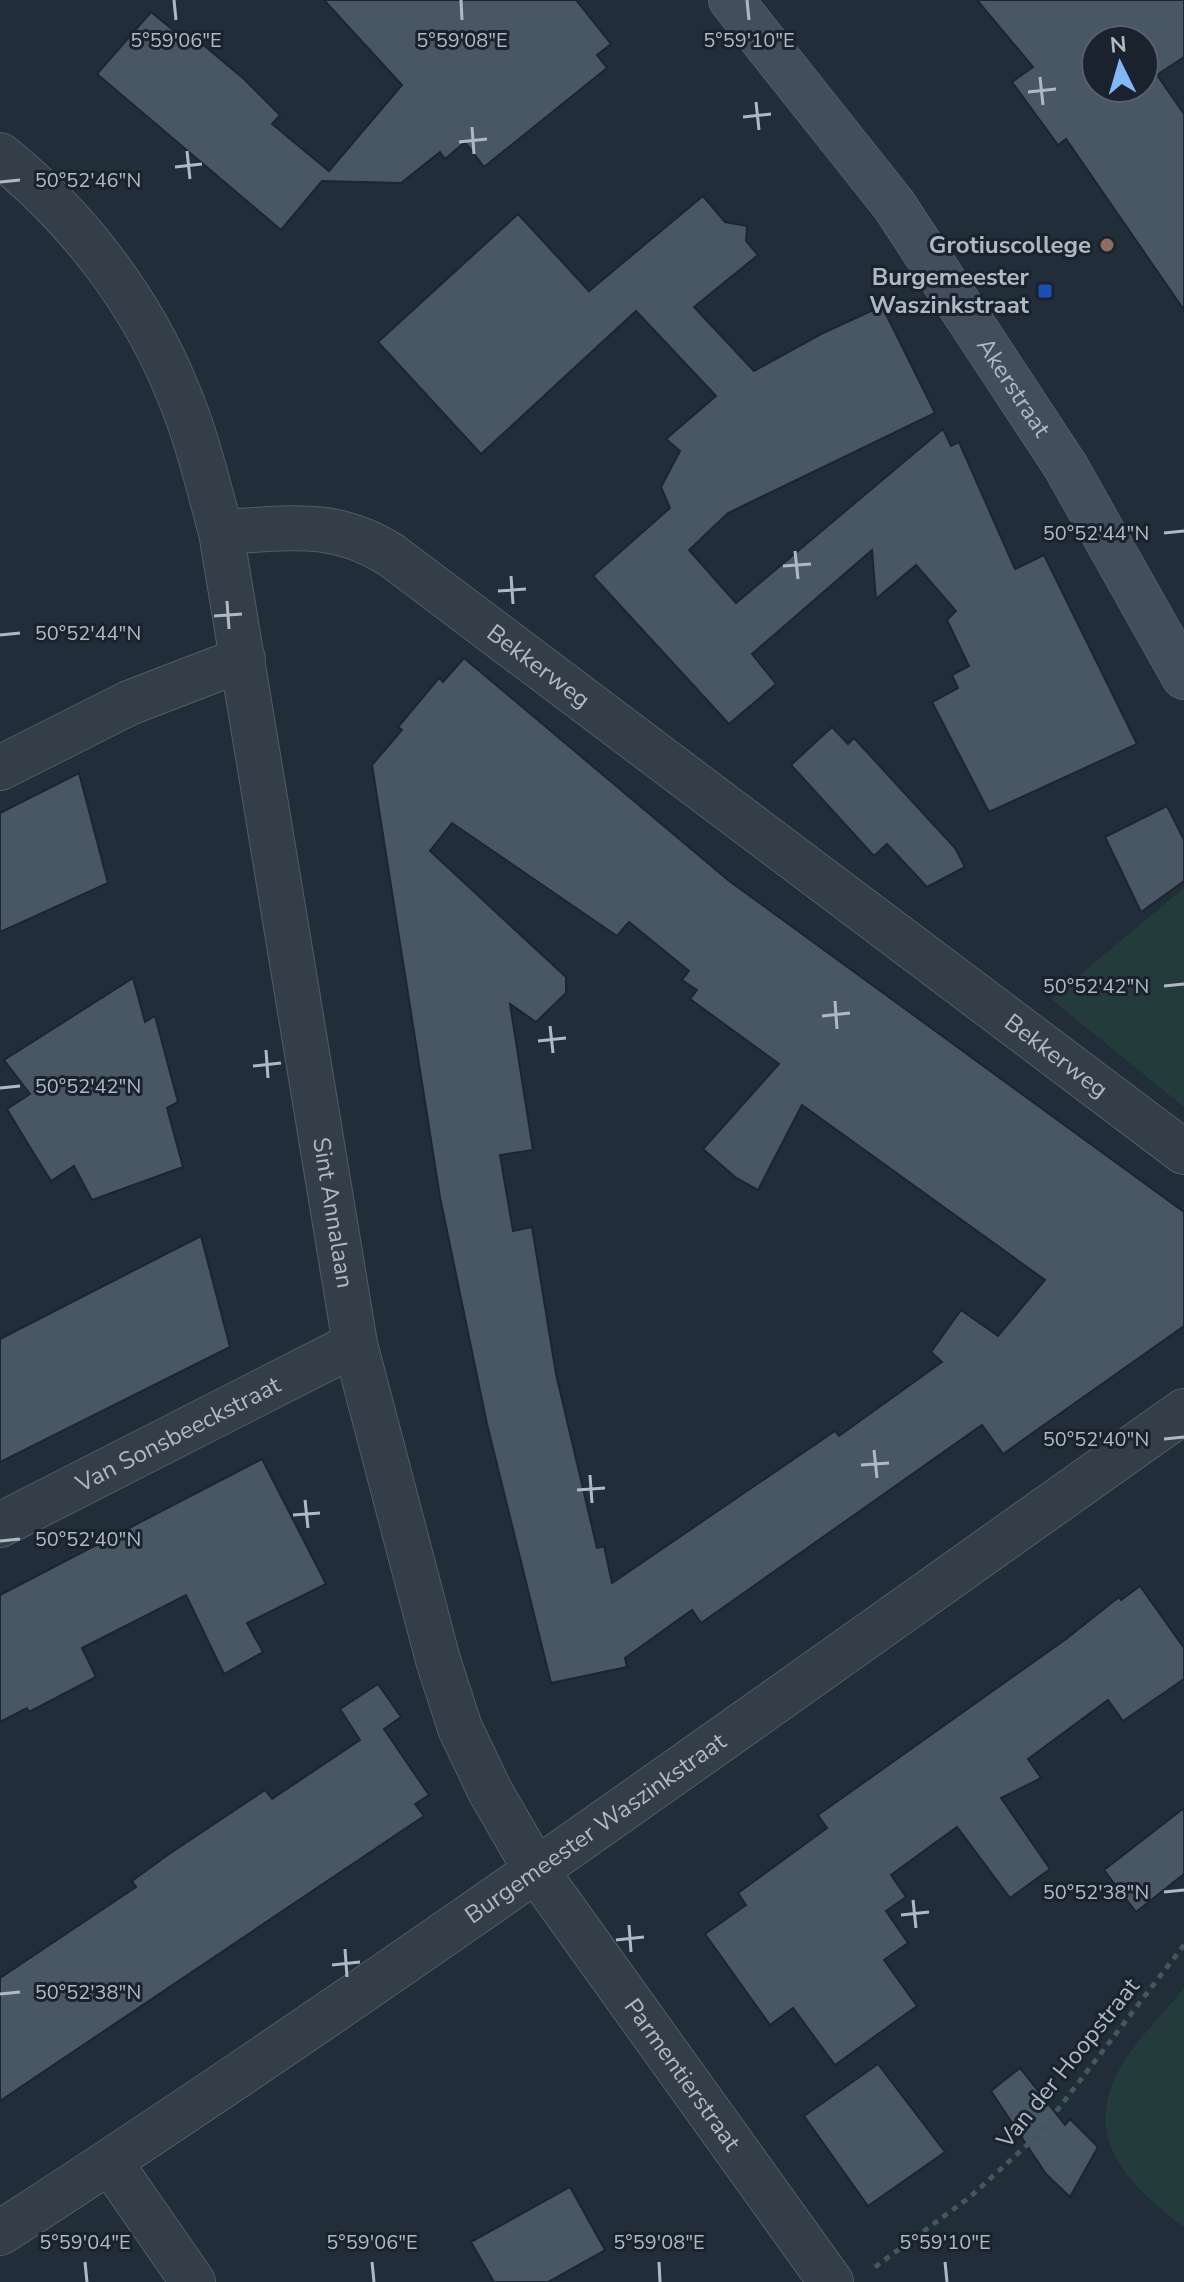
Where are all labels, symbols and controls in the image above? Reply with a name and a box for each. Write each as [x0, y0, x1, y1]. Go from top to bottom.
north arrow [1080, 24, 1160, 104]
text: 5°59'06"E [130, 27, 222, 54]
text: 5°59'08"E [416, 27, 508, 54]
text: 5°59'10"E [703, 27, 795, 54]
text: N [1109, 29, 1128, 61]
text: 50°52'46"N [35, 167, 141, 194]
place label: Grotiuscollege [929, 229, 1091, 261]
marker: Grotiuscollege [1098, 236, 1116, 254]
place label: Burgemeester Waszinkstraat [869, 261, 1030, 321]
marker: Burgemeester Waszinkstraat [1036, 282, 1054, 300]
street label: Akerstraat [969, 331, 1058, 444]
text: 50°52'44"N [1043, 520, 1149, 547]
street label: Bekkerweg [480, 617, 597, 715]
text: 50°52'44"N [35, 620, 141, 647]
text: 50°52'42"N [1043, 973, 1149, 1000]
street label: Bekkerweg [998, 1006, 1114, 1105]
text: 50°52'42"N [35, 1073, 141, 1100]
street label: Sint Annalaan [305, 1135, 362, 1290]
street label: Van Sonsbeeckstraat [69, 1368, 287, 1500]
text: 50°52'40"N [1043, 1426, 1149, 1453]
text: 50°52'40"N [35, 1526, 141, 1553]
street label: Burgemeester Waszinkstraat [459, 1725, 733, 1931]
text: 50°52'38"N [1043, 1879, 1149, 1906]
street label: Van der Hoopstraat [989, 1971, 1147, 2156]
text: 50°52'38"N [35, 1979, 141, 2006]
street label: Parmentierstraat [617, 1992, 748, 2158]
text: 5°59'04"E [39, 2229, 131, 2256]
text: 5°59'06"E [326, 2229, 418, 2256]
text: 5°59'08"E [613, 2229, 705, 2256]
text: 5°59'10"E [899, 2229, 991, 2256]

